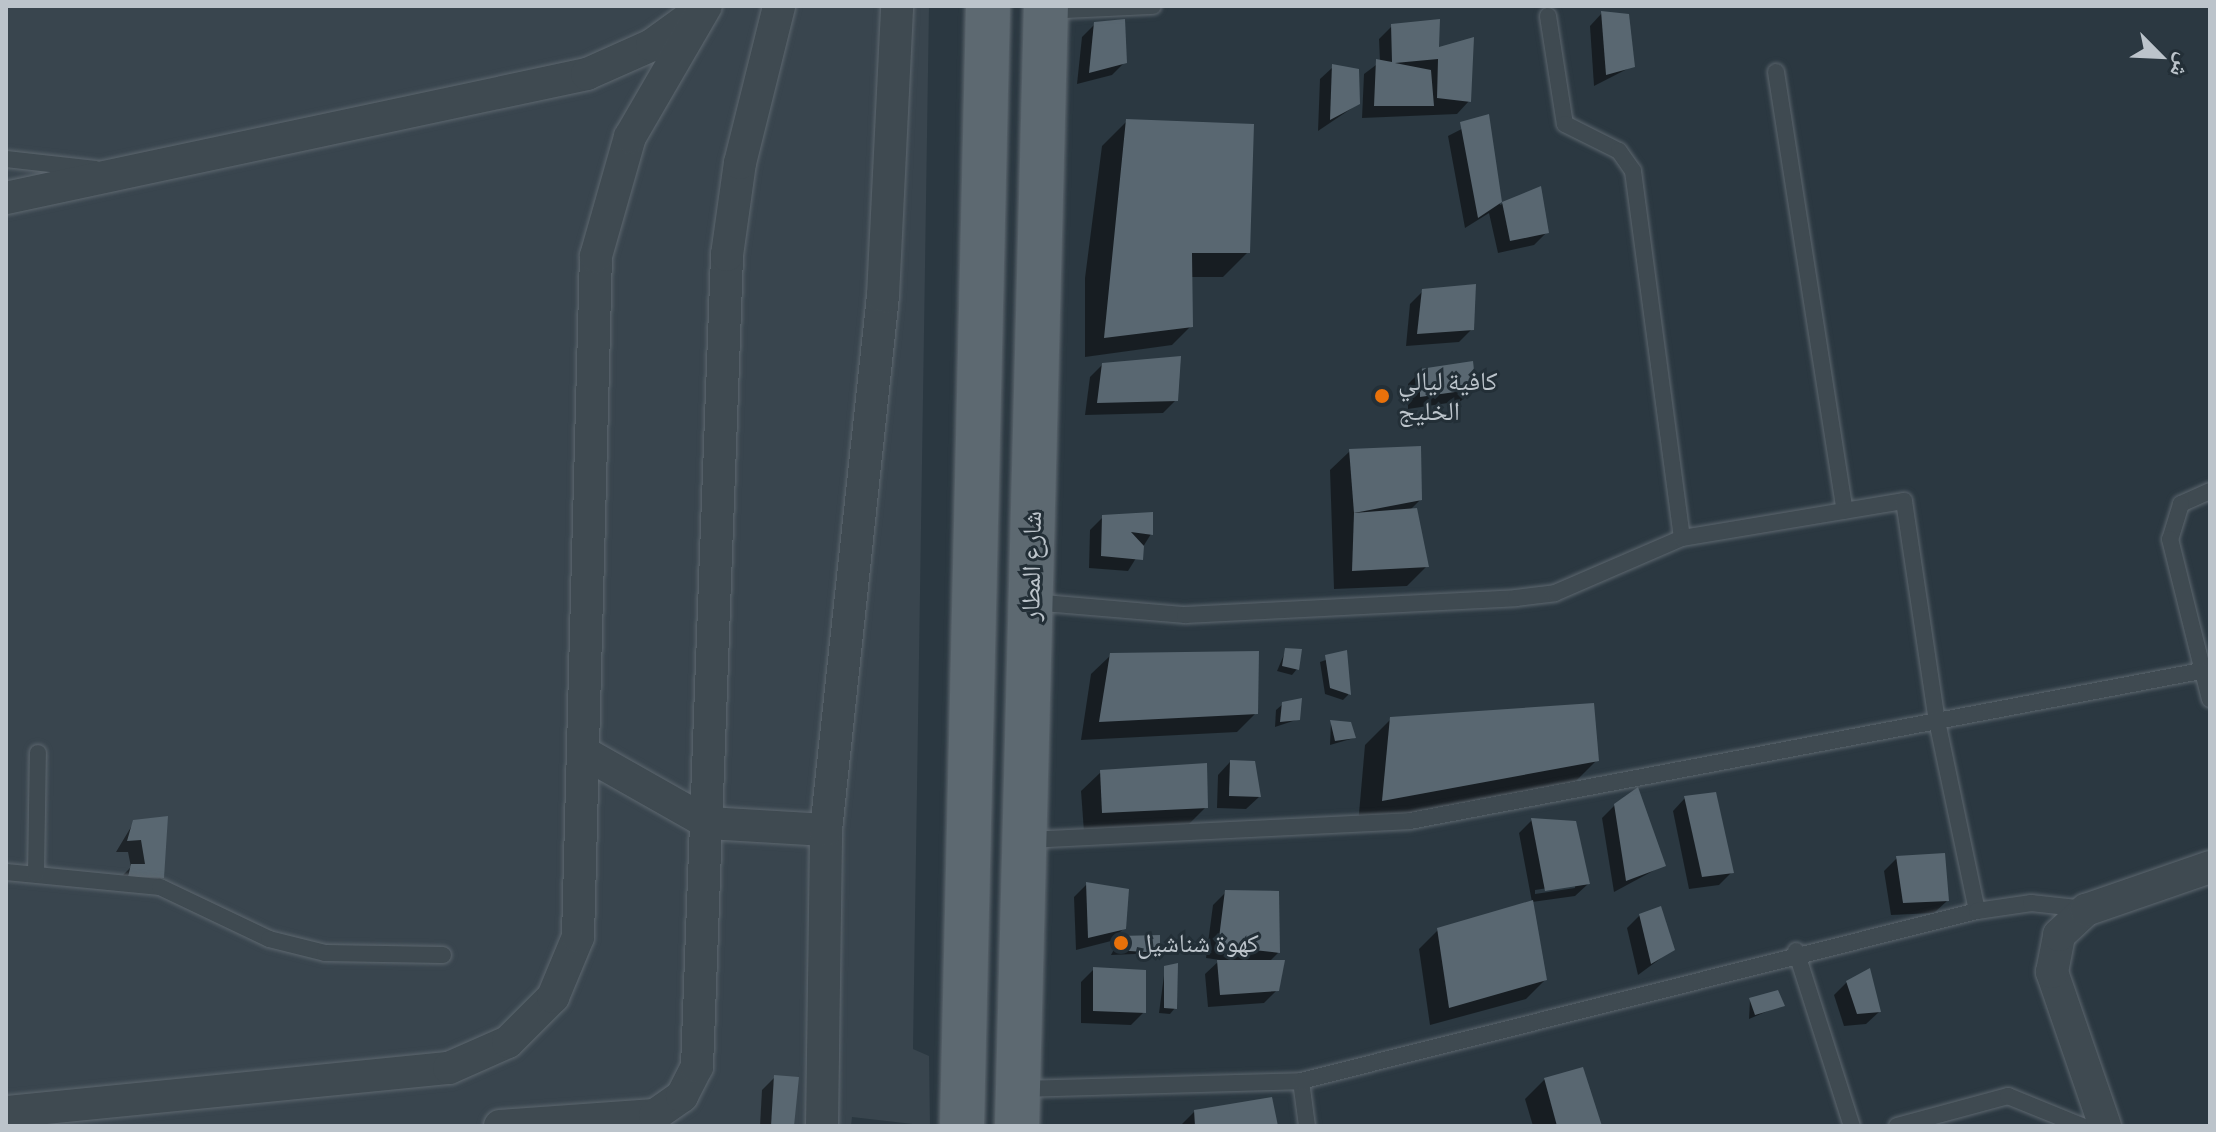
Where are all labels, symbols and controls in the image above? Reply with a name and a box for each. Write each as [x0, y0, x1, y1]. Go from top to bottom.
north arrow [2120, 16, 2200, 96]
text: ش [2163, 49, 2200, 83]
place label: كافية ليالي الخليج [1398, 365, 1497, 426]
marker: كافية ليالي الخليج [1373, 387, 1391, 405]
street label: شارع المطار [1014, 511, 1048, 621]
place label: كهوة شناشيل [1137, 927, 1259, 959]
marker: كهوة شناشيل [1112, 934, 1130, 952]

